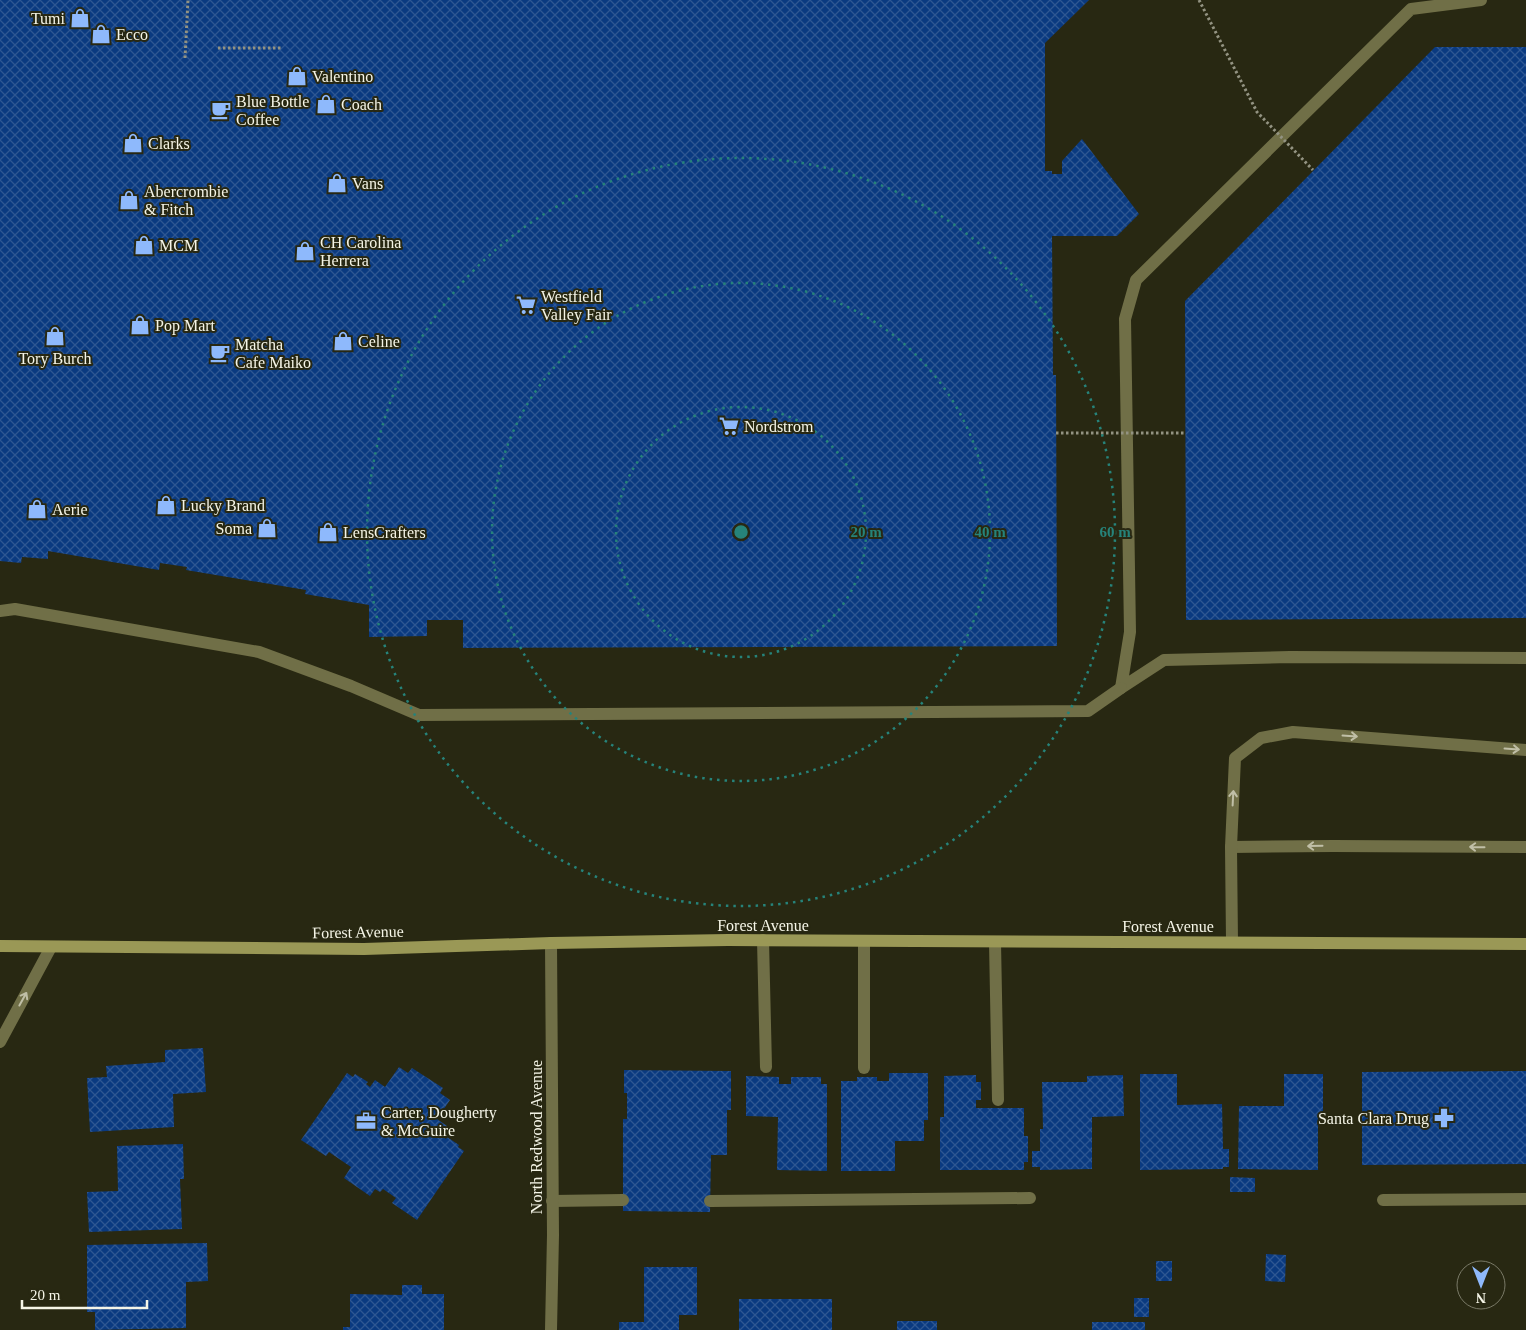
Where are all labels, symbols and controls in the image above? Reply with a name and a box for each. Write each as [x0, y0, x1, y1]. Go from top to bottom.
shop icon: Tumi [69, 7, 91, 29]
place label: Tumi [31, 10, 66, 27]
shop icon: Ecco [90, 23, 112, 45]
place label: Ecco [116, 26, 148, 43]
shop icon: Valentino [286, 65, 308, 87]
place label: Valentino [312, 68, 373, 85]
place label: Blue Bottle Coffee [236, 93, 309, 128]
shop icon: Coach [315, 93, 337, 115]
place label: Coach [341, 96, 382, 113]
cafe icon: Blue Bottle Coffee [210, 99, 232, 121]
shop icon: Clarks [122, 132, 144, 154]
place label: Clarks [148, 135, 190, 152]
shop icon: Vans [326, 172, 348, 194]
place label: Vans [352, 175, 383, 192]
place label: Abercrombie & Fitch [144, 183, 228, 218]
shop icon: Abercrombie & Fitch [118, 189, 140, 211]
shop icon: MCM [133, 234, 155, 256]
place label: CH Carolina Herrera [320, 234, 401, 269]
place label: MCM [159, 237, 198, 254]
shop icon: CH Carolina Herrera [294, 240, 316, 262]
place label: Westfield Valley Fair [541, 288, 612, 324]
supermarket icon: Westfield Valley Fair [515, 294, 537, 316]
shop icon: Pop Mart [129, 314, 151, 336]
place label: Pop Mart [155, 317, 216, 335]
shop icon: Tory Burch [44, 325, 66, 347]
shop icon: Celine [332, 330, 354, 352]
place label: Celine [358, 333, 400, 350]
place label: Matcha Cafe Maiko [235, 336, 311, 371]
cafe icon: Matcha Cafe Maiko [209, 342, 231, 364]
place label: Tory Burch [18, 350, 92, 368]
supermarket icon: Nordstrom [718, 415, 740, 437]
place label: Nordstrom [744, 418, 814, 435]
shop icon: Lucky Brand [155, 494, 177, 516]
place label: Lucky Brand [181, 497, 265, 515]
shop icon: Aerie [26, 498, 48, 520]
place label: Aerie [52, 501, 88, 518]
shop icon: Soma [256, 517, 278, 539]
place label: Soma [216, 520, 252, 537]
shop icon: LensCrafters [317, 521, 339, 543]
centre of rings [732, 523, 750, 541]
place label: LensCrafters [343, 524, 426, 541]
text: 20 m [850, 524, 882, 540]
text: 40 m [974, 524, 1006, 540]
text: 60 m [1099, 524, 1131, 540]
one-way arrow [1342, 731, 1358, 741]
one-way arrow [1504, 744, 1520, 753]
one-way arrow [1229, 791, 1238, 807]
one-way arrow [1307, 841, 1324, 851]
one-way arrow [1470, 842, 1486, 852]
street label: Forest Avenue [717, 917, 809, 934]
street label: Forest Avenue [1122, 918, 1214, 935]
street label: Forest Avenue [312, 923, 404, 941]
one-way arrow [18, 991, 28, 1006]
street label: North Redwood Avenue [528, 1060, 545, 1214]
place label: Carter, Dougherty & McGuire [381, 1104, 497, 1139]
pharmacy icon: Santa Clara Drug [1433, 1107, 1455, 1129]
office icon: Carter, Dougherty & McGuire [355, 1110, 377, 1132]
place label: Santa Clara Drug [1318, 1110, 1429, 1128]
north arrow [1456, 1260, 1506, 1310]
scale bar [22, 1278, 148, 1310]
text: 20 m [30, 1287, 61, 1303]
text: N [1476, 1290, 1486, 1305]

